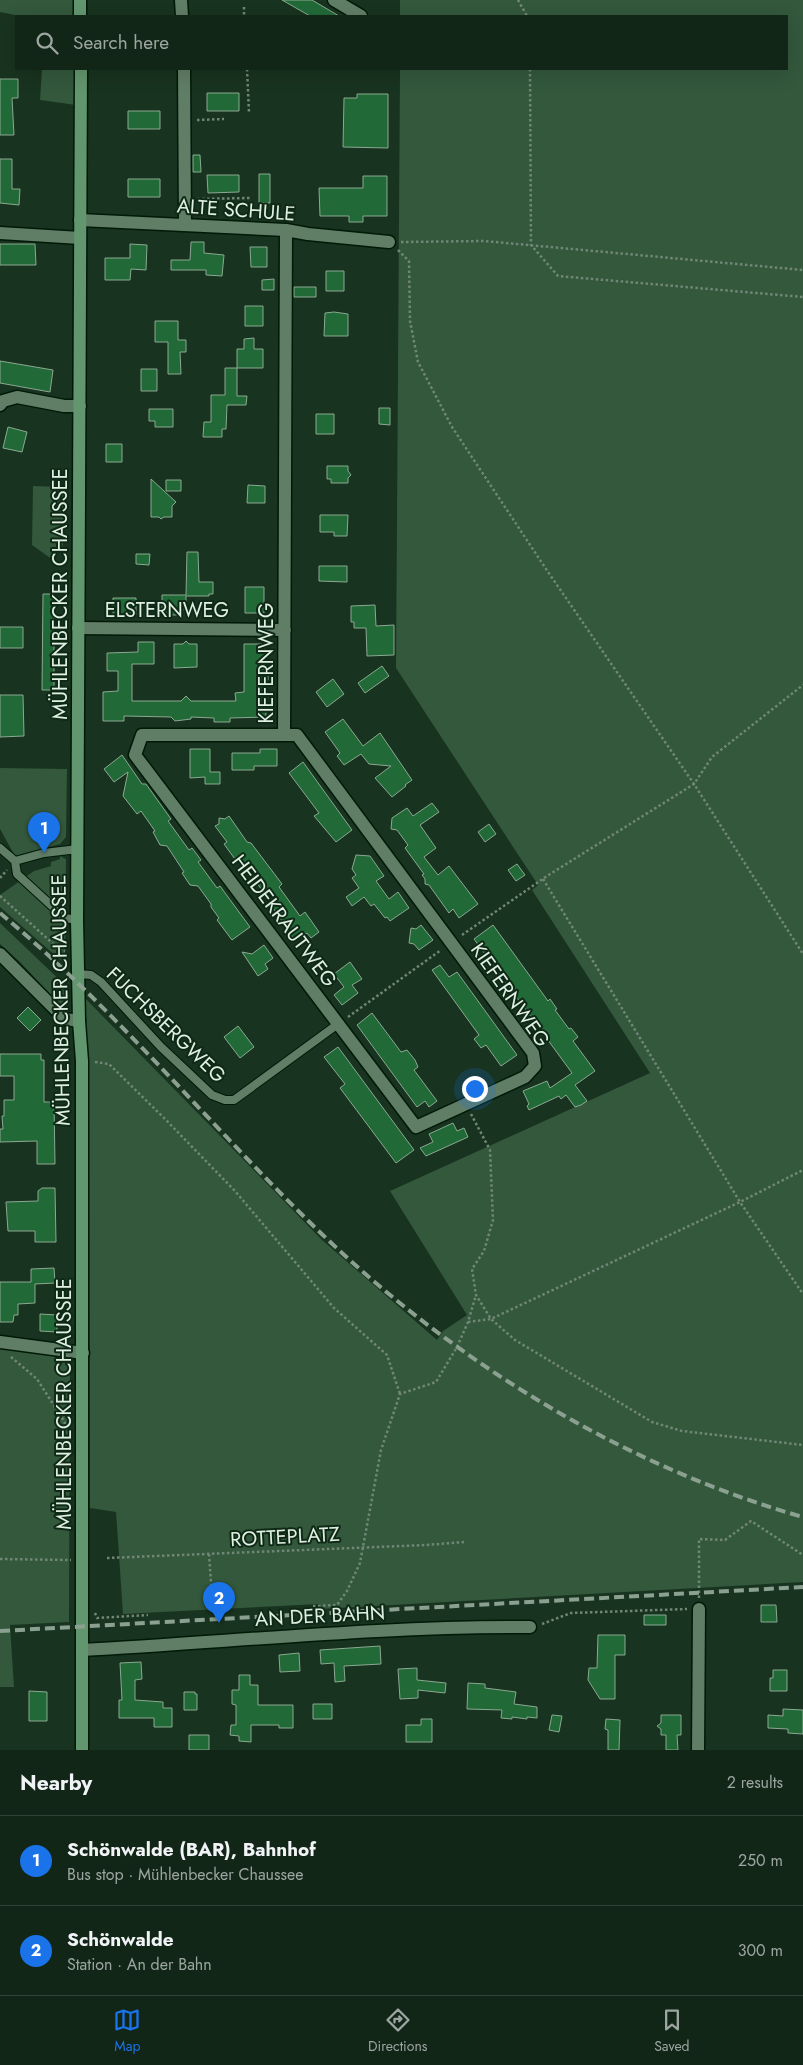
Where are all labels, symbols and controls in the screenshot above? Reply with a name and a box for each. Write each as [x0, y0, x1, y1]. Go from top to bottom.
search box [15, 15, 788, 70]
icon: search [33, 29, 61, 57]
text: Search here [73, 29, 169, 56]
street label: ALTE SCHULE [176, 191, 296, 229]
street label: MÜHLENBECKER CHAUSSEE [46, 468, 75, 720]
street label: ELSTERNWEG [105, 596, 229, 625]
street label: KIEFERNWEG [252, 602, 281, 724]
pin: 1 [28, 812, 60, 853]
street label: HEIDEKRAUTWEG [225, 849, 343, 993]
street label: MÜHLENBECKER CHAUSSEE [44, 874, 78, 1126]
street label: KIEFERNWEG [463, 937, 557, 1053]
street label: FUCHSBERGWEG [100, 960, 232, 1090]
your location [462, 1076, 488, 1102]
street label: MÜHLENBECKER CHAUSSEE [50, 1278, 79, 1530]
street label: ROTTEPLATZ [229, 1520, 341, 1554]
pin: 2 [203, 1582, 235, 1623]
street label: AN DER BAHN [254, 1598, 386, 1634]
text: Nearby [20, 1768, 92, 1798]
text: 2 results [727, 1771, 783, 1794]
text: Schönwalde (BAR), Bahnhof [67, 1836, 316, 1863]
text: 1 [32, 1849, 40, 1872]
text: 250 m [738, 1849, 783, 1872]
text: Bus stop · Mühlenbecker Chaussee [67, 1863, 303, 1886]
text: Schönwalde [67, 1926, 174, 1953]
text: 2 [31, 1939, 41, 1962]
text: 300 m [738, 1939, 783, 1962]
text: Station · An der Bahn [67, 1953, 212, 1976]
tab: Map [113, 2006, 141, 2056]
tab: Directions [368, 2006, 427, 2056]
tab: Saved [654, 2006, 690, 2056]

